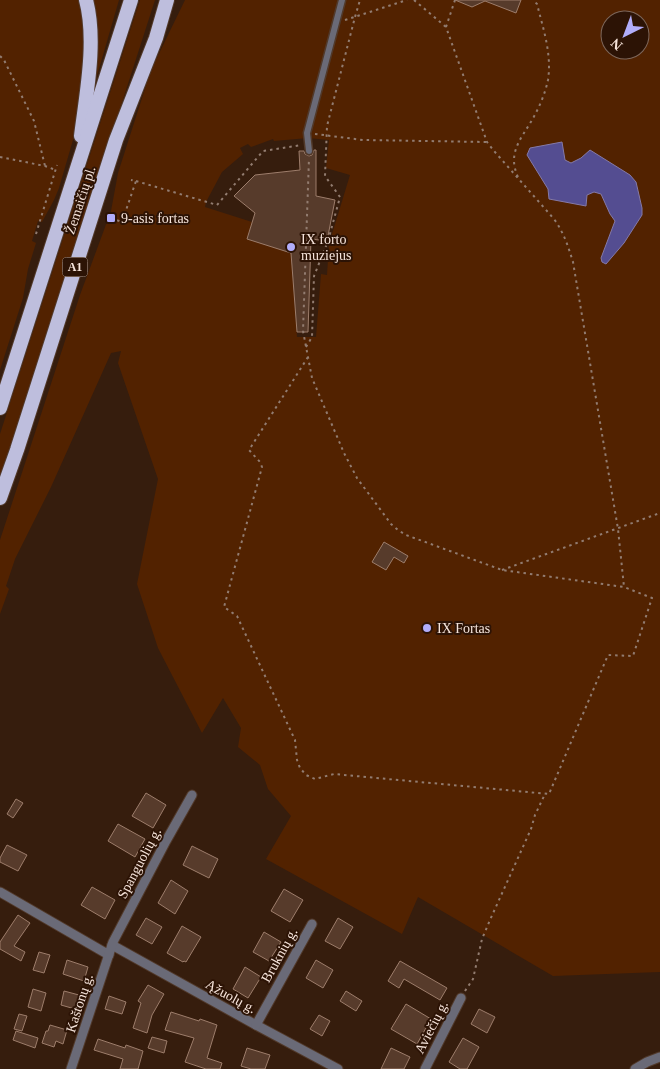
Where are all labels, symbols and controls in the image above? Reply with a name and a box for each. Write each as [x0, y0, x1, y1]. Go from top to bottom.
north arrow [600, 10, 650, 60]
text: N [608, 35, 625, 53]
street label: Žemaičių pl. [61, 164, 99, 236]
place label: 9-asis fortas [121, 211, 189, 226]
marker: 9-asis fortas [105, 212, 117, 224]
place label: IX forto muziejus [301, 232, 352, 263]
marker: IX forto muziejus [285, 241, 297, 253]
road number: A1 [62, 258, 88, 276]
place label: IX Fortas [437, 621, 490, 636]
marker: IX Fortas [421, 622, 433, 634]
street label: Spanguolių g. [115, 825, 164, 901]
street label: Bruknių g. [258, 925, 301, 985]
street label: Kaštonų g. [63, 972, 96, 1034]
street label: Ąžuolų g. [203, 976, 259, 1016]
street label: Aviečių g. [412, 998, 451, 1056]

